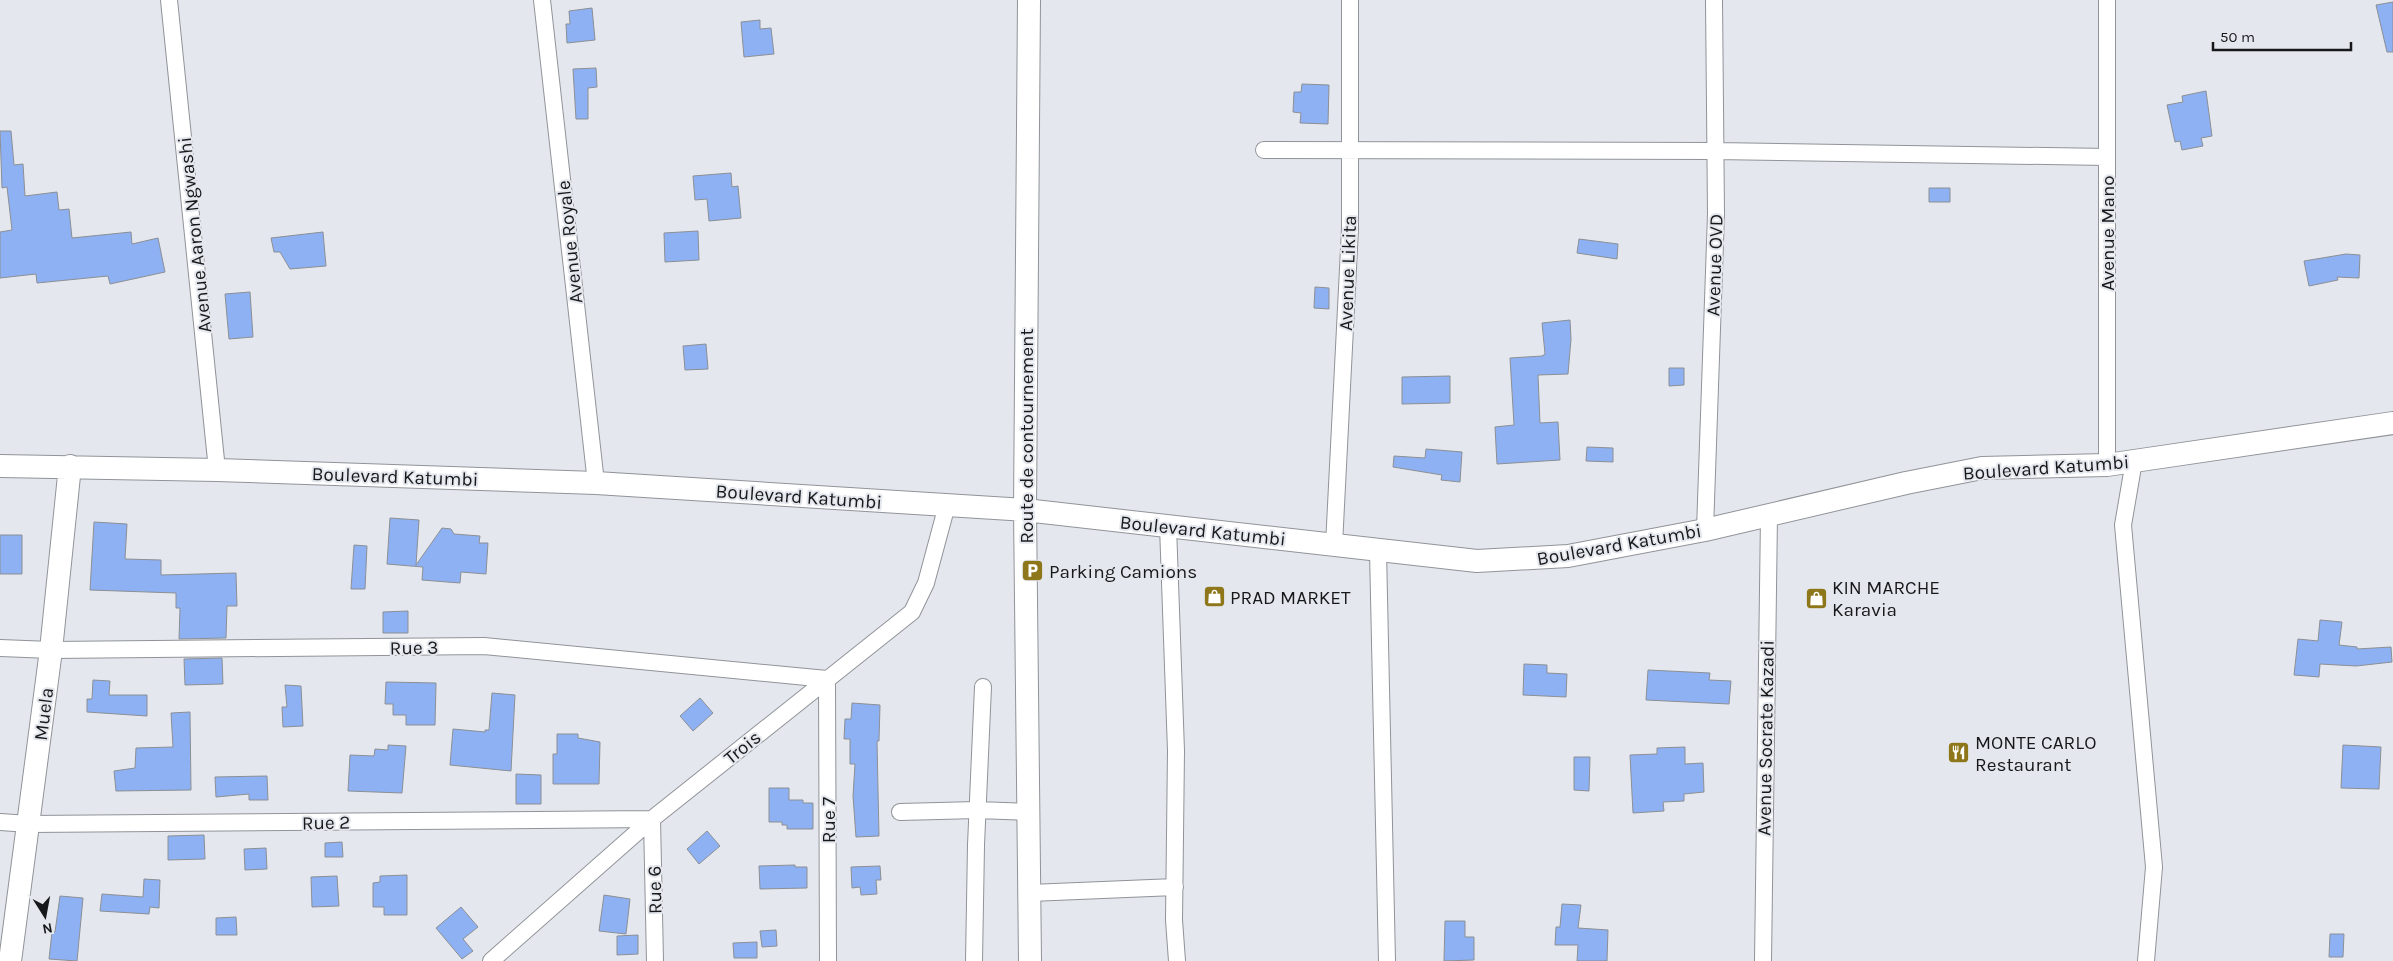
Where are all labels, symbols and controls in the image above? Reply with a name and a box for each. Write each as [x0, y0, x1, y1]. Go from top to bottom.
scale bar [2213, 20, 2350, 52]
text: 50 m [2220, 28, 2255, 46]
street label: Avenue Aaron Ngwashi [174, 136, 216, 334]
street label: Avenue Mano [2097, 175, 2119, 291]
street label: Avenue Royale [553, 179, 587, 304]
street label: Avenue OVD [1702, 213, 1728, 317]
street label: Avenue Likita [1335, 215, 1361, 331]
street label: Route de contournement [1016, 328, 1038, 544]
street label: Boulevard Katumbi [1962, 451, 2130, 485]
street label: Boulevard Katumbi [311, 463, 479, 491]
street label: Boulevard Katumbi [715, 480, 883, 514]
street label: Boulevard Katumbi [1119, 511, 1287, 551]
street label: Boulevard Katumbi [1535, 520, 1703, 570]
parking icon: Parking Camions [1021, 559, 1045, 583]
place label: Parking Camions [1049, 561, 1197, 583]
place label: KIN MARCHE Karavia [1832, 577, 1940, 621]
shop icon: PRAD MARKET [1202, 585, 1226, 609]
shop icon: KIN MARCHE Karavia [1804, 586, 1828, 610]
place label: PRAD MARKET [1230, 587, 1351, 609]
street label: Rue 3 [390, 637, 439, 659]
street label: Avenue Socrate Kazadi [1753, 640, 1779, 836]
street label: Muela [30, 686, 58, 742]
street label: Trois [720, 726, 765, 769]
place label: MONTE CARLO Restaurant [1975, 732, 2096, 776]
restaurant icon: MONTE CARLO Restaurant [1947, 741, 1971, 765]
street label: Rue 7 [818, 797, 840, 843]
street label: Rue 2 [302, 812, 350, 834]
street label: Rue 6 [644, 866, 666, 914]
north arrow [20, 891, 70, 941]
text: N [41, 919, 54, 938]

